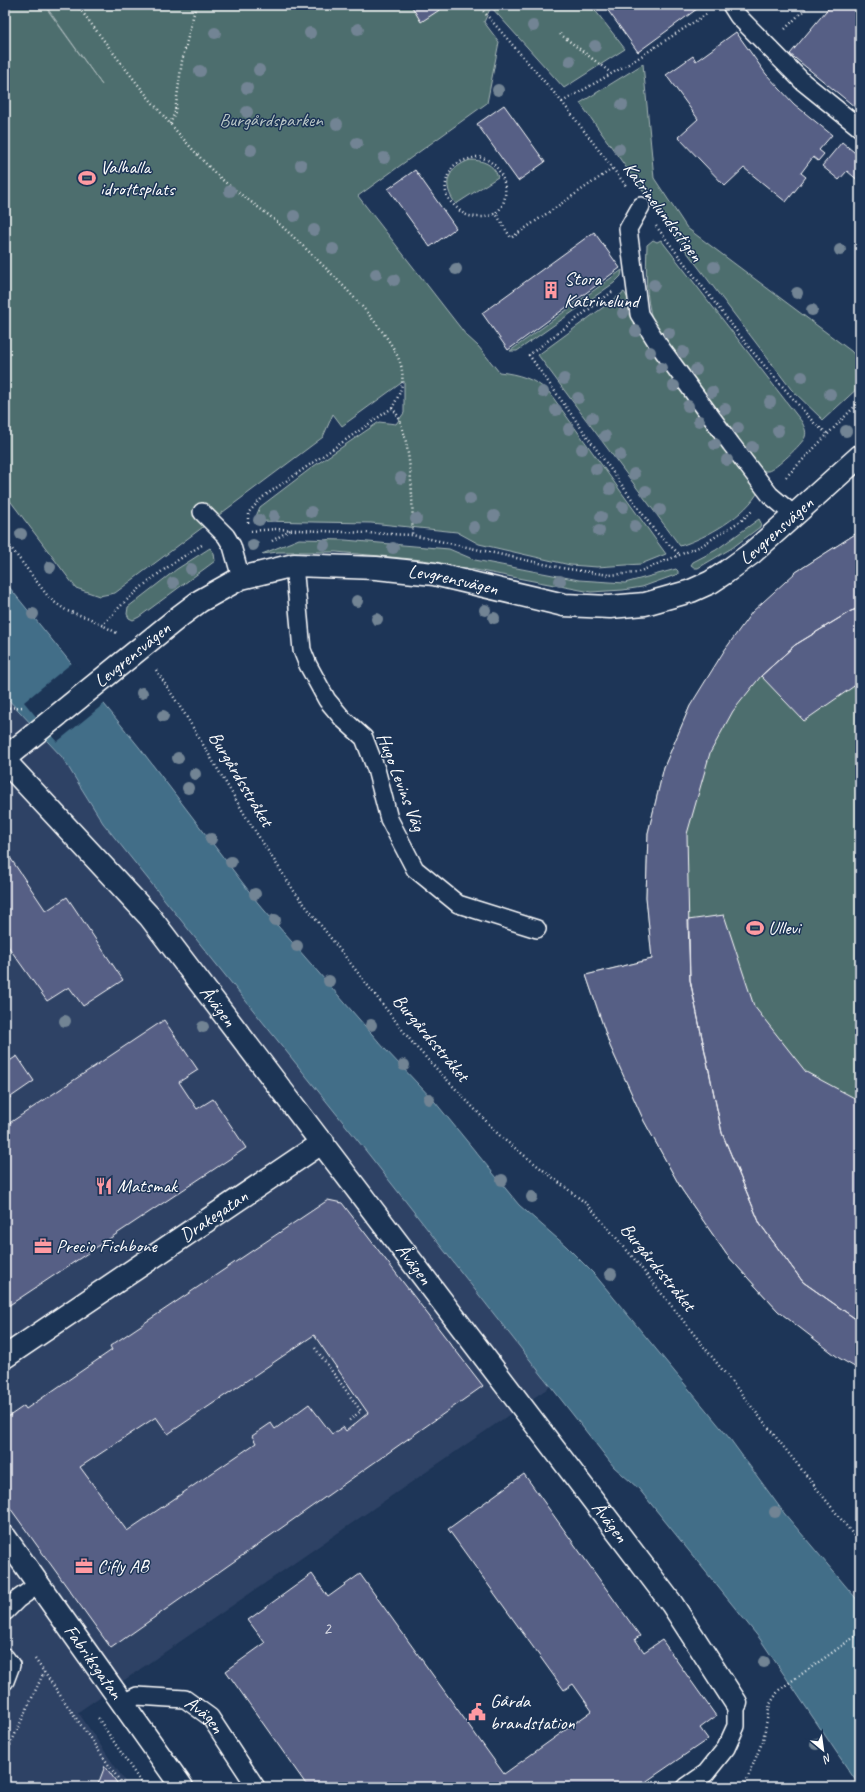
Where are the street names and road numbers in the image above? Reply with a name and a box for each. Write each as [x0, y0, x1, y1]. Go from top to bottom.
street label: Katrinelundsstigen [618, 157, 709, 267]
street label: Levgrensvägen [735, 491, 819, 570]
street label: Levgrensvägen [407, 559, 501, 601]
street label: Levgrensvägen [89, 616, 176, 693]
street label: Burgårdsstråket [203, 727, 280, 833]
street label: Hugo Levins Väg [371, 729, 431, 836]
street label: Åvägen [194, 981, 241, 1032]
street label: Burgårdsstråket [387, 989, 476, 1088]
street label: Drakegatan [175, 1184, 253, 1247]
street label: Burgårdsstråket [615, 1218, 702, 1317]
street label: Åvägen [390, 1239, 437, 1290]
street label: Åvägen [586, 1497, 633, 1548]
street label: Fabriksgatan [59, 1620, 128, 1704]
street label: Åvägen [180, 1691, 230, 1738]

